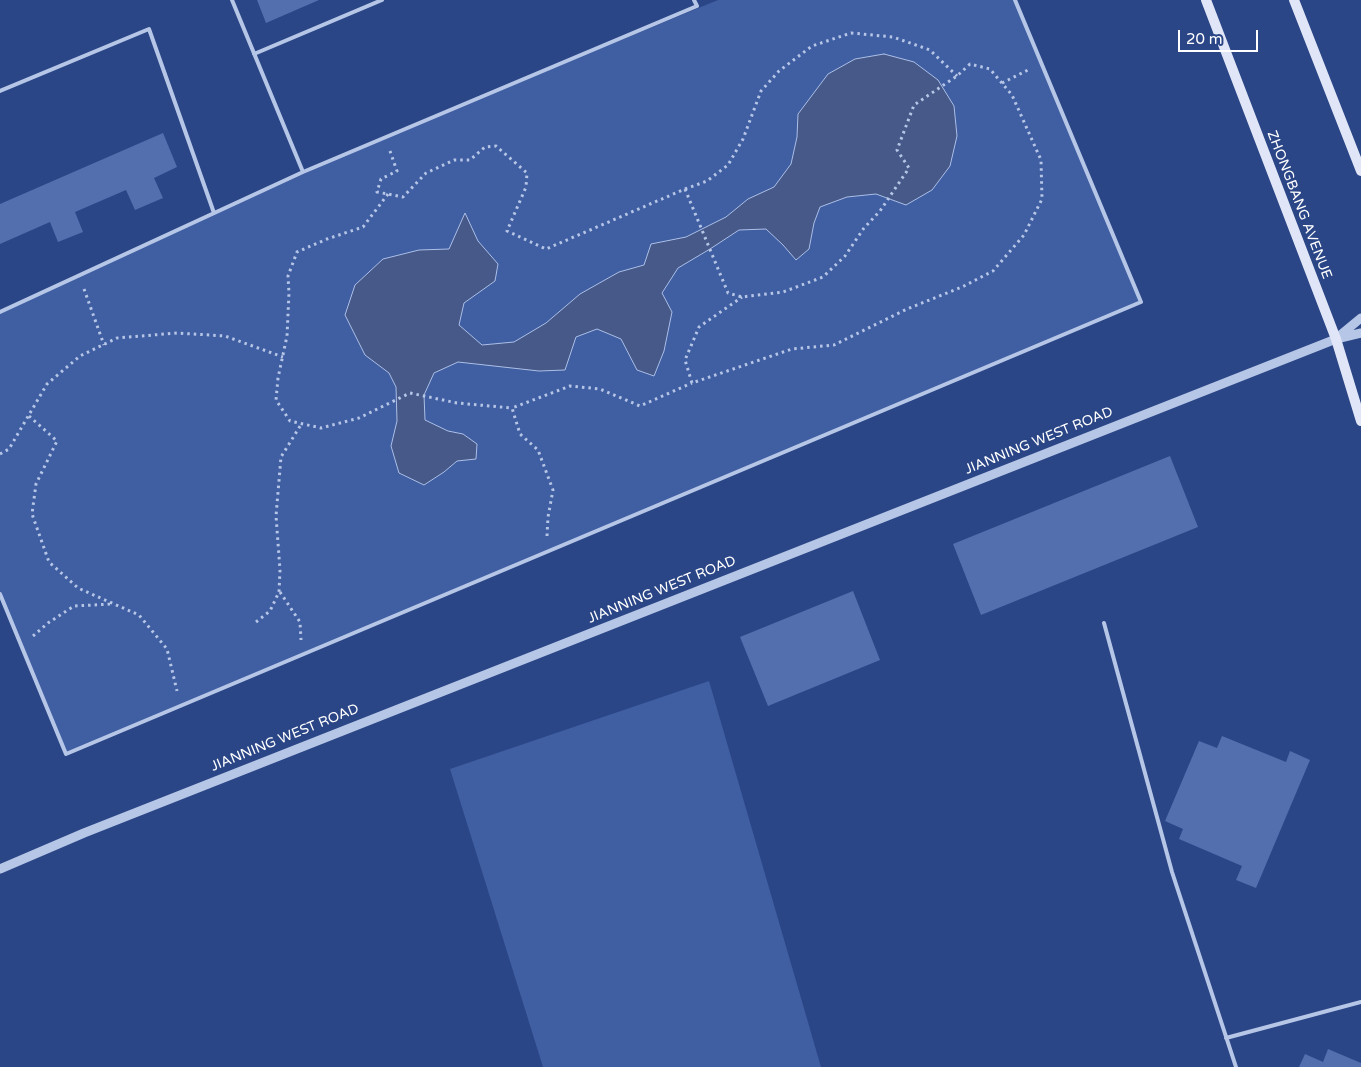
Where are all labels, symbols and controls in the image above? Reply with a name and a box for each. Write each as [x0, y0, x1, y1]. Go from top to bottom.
scale bar [1181, 20, 1261, 52]
text: 20 m [1186, 30, 1223, 48]
street label: ZHONGBANG AVENUE [1263, 128, 1335, 282]
street label: JIANNING WEST ROAD [962, 404, 1116, 478]
street label: JIANNING WEST ROAD [585, 553, 739, 627]
street label: JIANNING WEST ROAD [208, 701, 362, 775]

